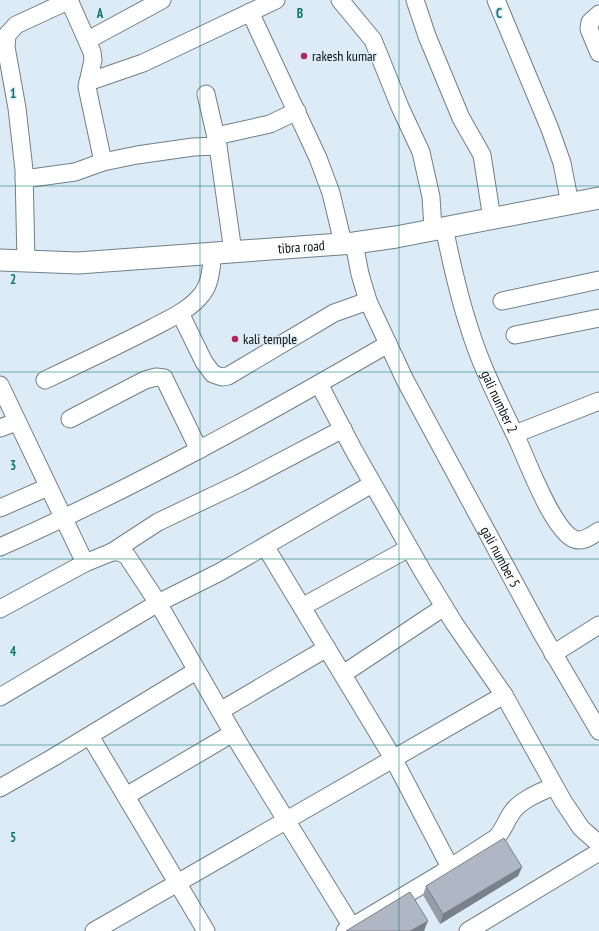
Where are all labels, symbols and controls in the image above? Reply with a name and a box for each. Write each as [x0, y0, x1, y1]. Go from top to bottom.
text: A [96, 5, 104, 22]
text: B [297, 5, 303, 22]
text: C [496, 5, 502, 22]
place label: rakesh kumar [312, 47, 377, 65]
marker: rakesh kumar [299, 51, 309, 61]
text: 1 [10, 85, 16, 102]
street label: tibra road [277, 236, 325, 257]
text: 2 [10, 271, 16, 288]
place label: kali temple [243, 330, 297, 348]
marker: kali temple [230, 334, 240, 344]
street label: gali number 2 [477, 368, 522, 436]
text: 3 [10, 457, 16, 474]
street label: gali number 5 [477, 523, 524, 591]
text: 4 [10, 643, 17, 660]
text: 5 [10, 829, 16, 846]

